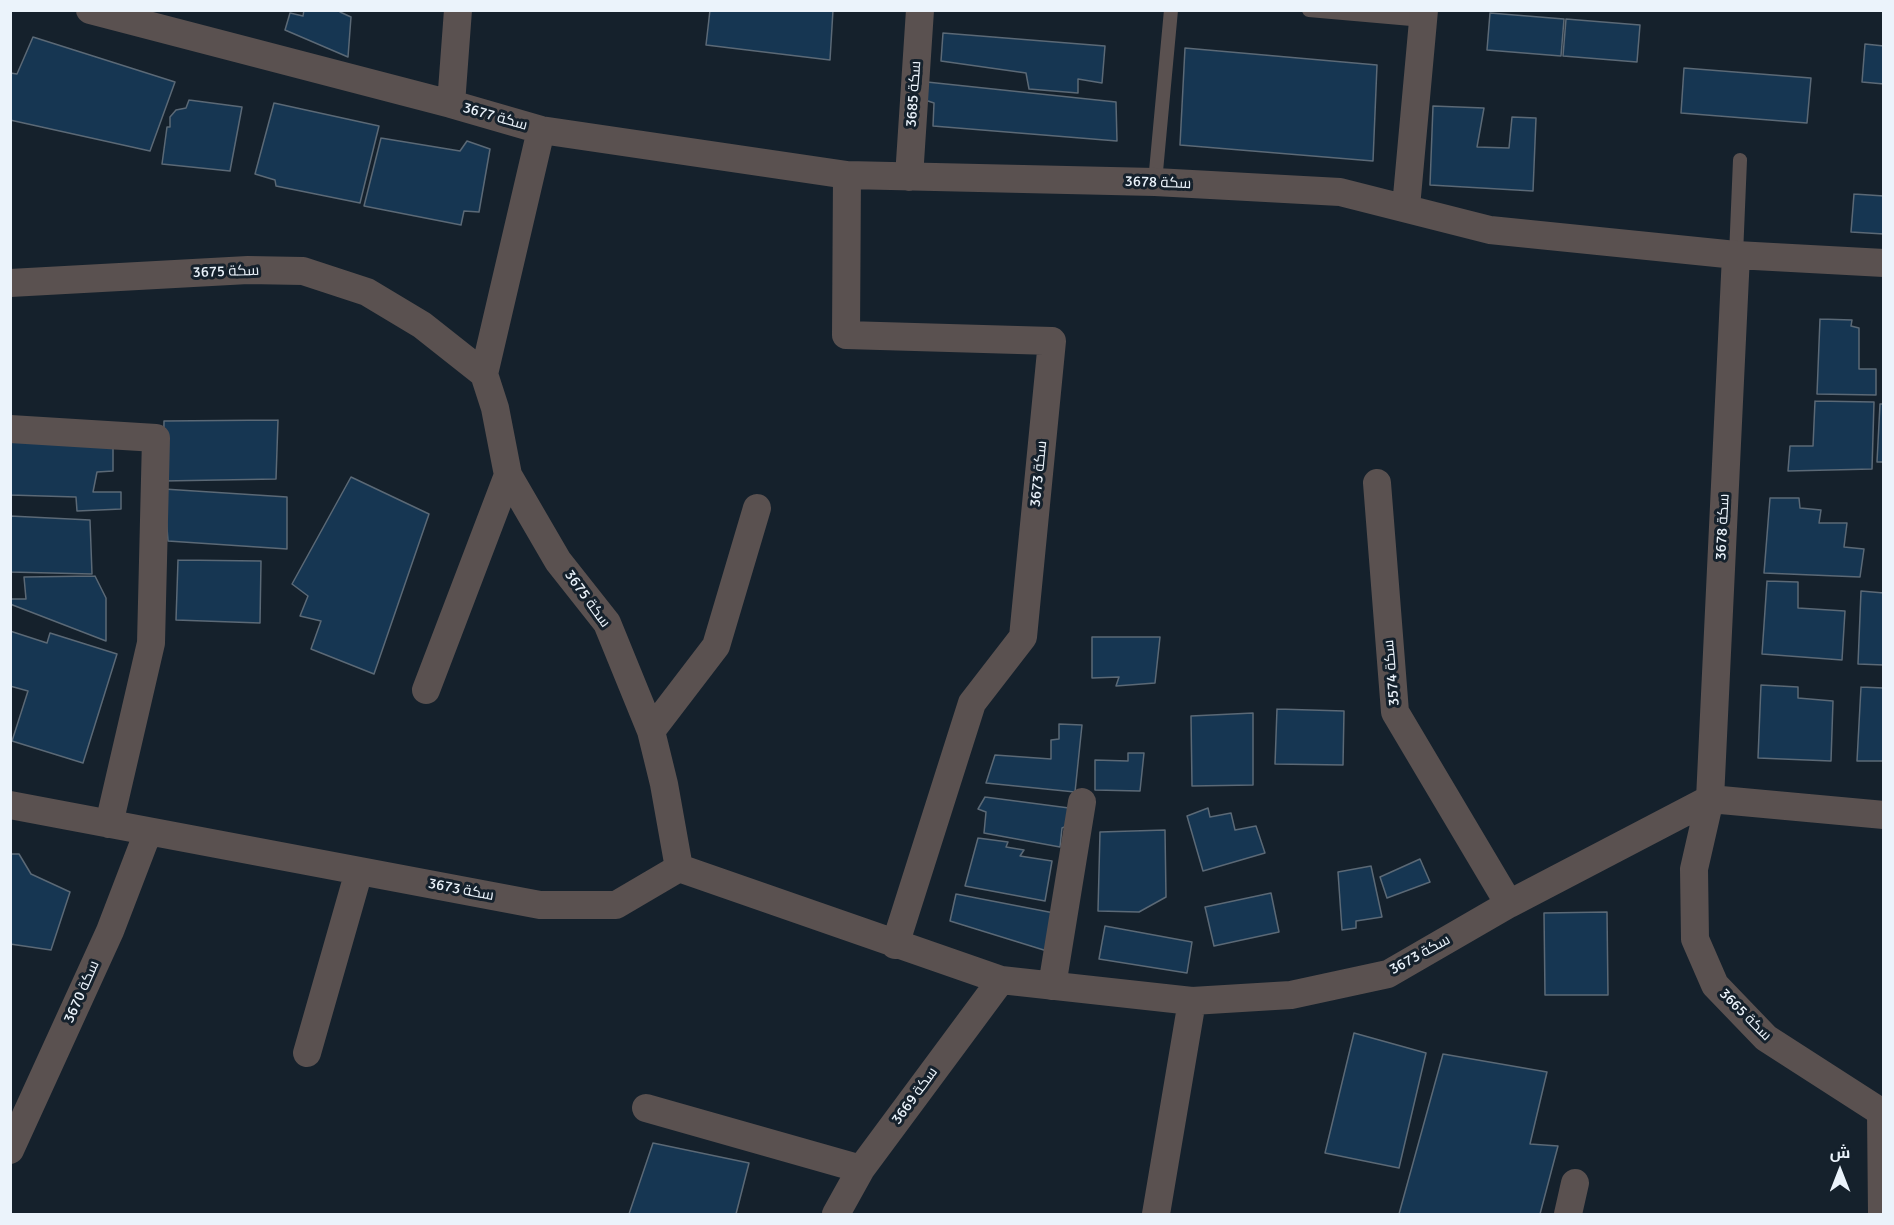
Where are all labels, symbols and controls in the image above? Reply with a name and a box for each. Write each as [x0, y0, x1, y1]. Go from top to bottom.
street label: سكة 3685 [903, 60, 925, 128]
street label: سكة 3677 [460, 99, 530, 135]
street label: سكة 3678 [1124, 173, 1192, 193]
street label: سكة 3675 [192, 262, 260, 282]
street label: سكة 3673 [1027, 440, 1051, 508]
street label: سكة 3678 [1712, 493, 1734, 561]
street label: سكة 3675 [560, 567, 614, 631]
street label: سكة 3574 [1380, 639, 1404, 707]
street label: سكة 3673 [427, 875, 495, 905]
street label: سكة 3673 [1386, 931, 1454, 979]
street label: سكة 3670 [60, 958, 104, 1026]
street label: سكة 3665 [1715, 985, 1775, 1045]
street label: سكة 3669 [888, 1064, 942, 1128]
north arrow [1810, 1141, 1870, 1201]
text: ش [1830, 1143, 1850, 1163]

